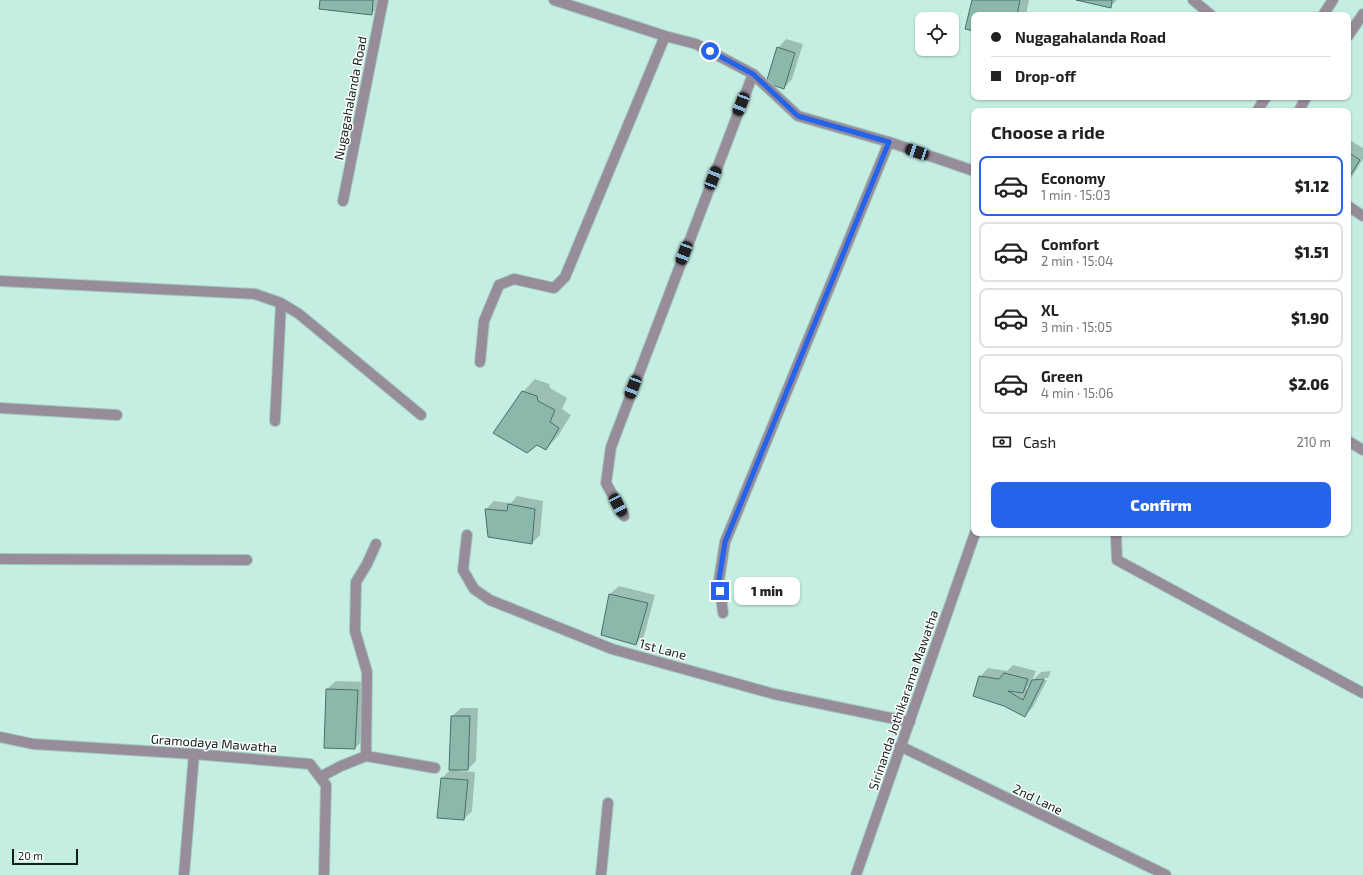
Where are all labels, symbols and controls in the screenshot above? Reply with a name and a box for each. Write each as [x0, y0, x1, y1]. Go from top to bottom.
map controls [915, 12, 959, 56]
button: locate [915, 12, 959, 56]
text: Nugagahalanda Road [1015, 28, 1166, 46]
street label: Nugagahalanda Road [330, 35, 370, 161]
route start [701, 42, 719, 60]
text: Drop-off [1015, 67, 1076, 85]
car [731, 91, 751, 117]
text: Choose a ride [991, 121, 1105, 143]
car [904, 142, 930, 162]
car [703, 165, 723, 191]
icon: car [993, 168, 1029, 204]
text: Economy [1041, 169, 1106, 187]
text: $1.12 [1295, 177, 1329, 195]
text: 1 min · 15:03 [1041, 187, 1110, 203]
icon: car [993, 234, 1029, 270]
text: Comfort [1041, 235, 1099, 253]
car [674, 240, 694, 266]
text: $1.51 [1294, 243, 1329, 261]
text: 2 min · 15:04 [1041, 253, 1113, 269]
icon: car [993, 300, 1029, 336]
text: XL [1041, 301, 1059, 319]
text: $1.90 [1291, 309, 1329, 327]
text: 3 min · 15:05 [1041, 319, 1112, 335]
icon: car [993, 366, 1029, 402]
text: Green [1041, 367, 1083, 385]
car [623, 374, 643, 400]
text: $2.06 [1289, 375, 1329, 393]
text: 4 min · 15:06 [1041, 385, 1113, 401]
icon: cash [991, 431, 1013, 453]
text: Cash [1023, 433, 1056, 451]
text: 210 m [1296, 434, 1331, 450]
button: Confirm [991, 482, 1331, 528]
car [607, 492, 629, 518]
callout: 1 min [734, 577, 800, 605]
route end [711, 582, 729, 600]
text: 1 min [751, 583, 783, 599]
street label: Sirinanda Jothikarama Mawatha [865, 608, 941, 792]
street label: 1st Lane [638, 635, 688, 663]
street label: Gramodaya Mawatha [150, 731, 278, 755]
street label: 2nd Lane [1010, 780, 1066, 818]
scale bar [12, 847, 78, 866]
text: 20 m [18, 849, 43, 862]

